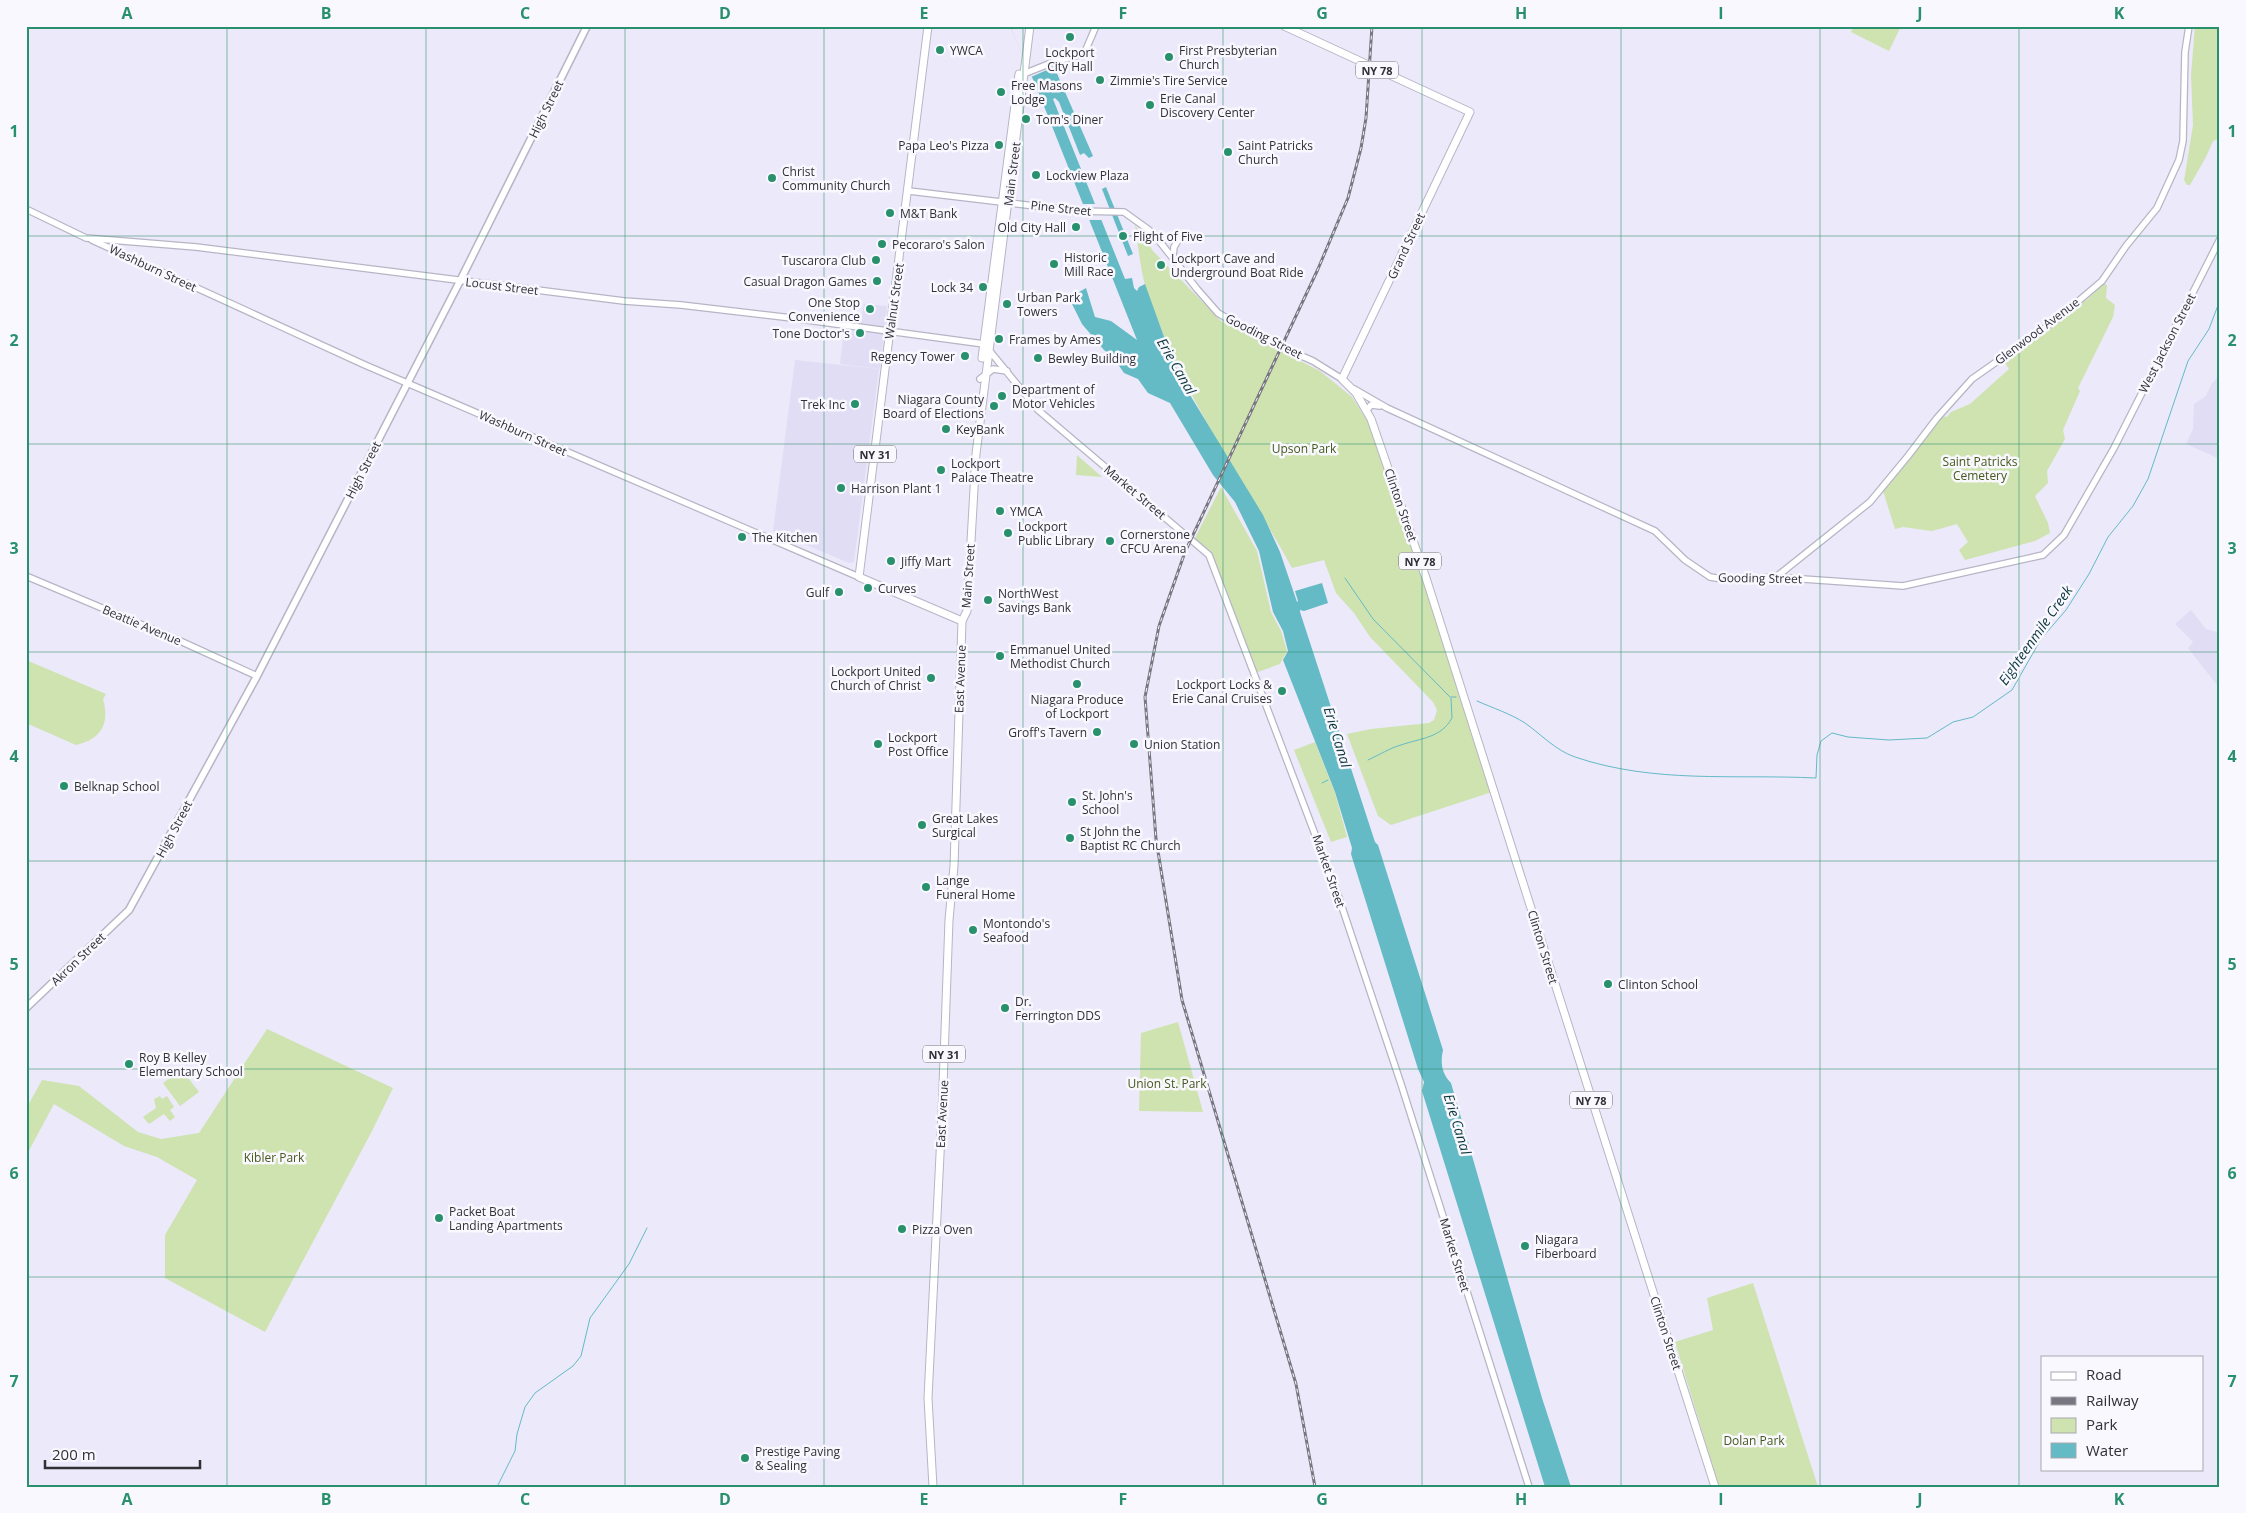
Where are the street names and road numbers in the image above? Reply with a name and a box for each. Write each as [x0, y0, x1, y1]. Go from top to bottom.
road number: NY 78 [1356, 62, 1398, 78]
street label: High Street [525, 77, 567, 141]
street label: Main Street [1000, 141, 1024, 207]
street label: Pine Street [1030, 196, 1092, 220]
street label: Grand Street [1383, 210, 1429, 282]
street label: Washburn Street [107, 240, 199, 296]
street label: Walnut Street [880, 262, 908, 340]
street label: Locust Street [465, 273, 539, 299]
street label: West Jackson Street [2134, 290, 2200, 396]
street label: Glenwood Avenue [1991, 293, 2083, 368]
street label: Gooding Street [1223, 309, 1305, 363]
street label: Washburn Street [476, 406, 570, 460]
street label: High Street [341, 438, 385, 502]
road number: NY 31 [854, 446, 896, 462]
street label: Market Street [1100, 461, 1170, 523]
street label: Clinton Street [1381, 466, 1421, 544]
street label: Main Street [957, 543, 979, 609]
road number: NY 78 [1399, 552, 1441, 570]
street label: Gooding Street [1718, 569, 1802, 587]
street label: Beattie Avenue [100, 601, 184, 649]
street label: East Avenue [950, 644, 970, 713]
street label: High Street [152, 797, 196, 861]
street label: Market Street [1309, 832, 1349, 910]
street label: Clinton Street [1524, 908, 1562, 986]
street label: Akron Street [47, 929, 109, 989]
road number: NY 31 [923, 1046, 965, 1062]
street label: East Avenue [932, 1079, 952, 1149]
road number: NY 78 [1570, 1092, 1612, 1108]
street label: Market Street [1436, 1216, 1474, 1294]
street label: Clinton Street [1646, 1294, 1686, 1372]

